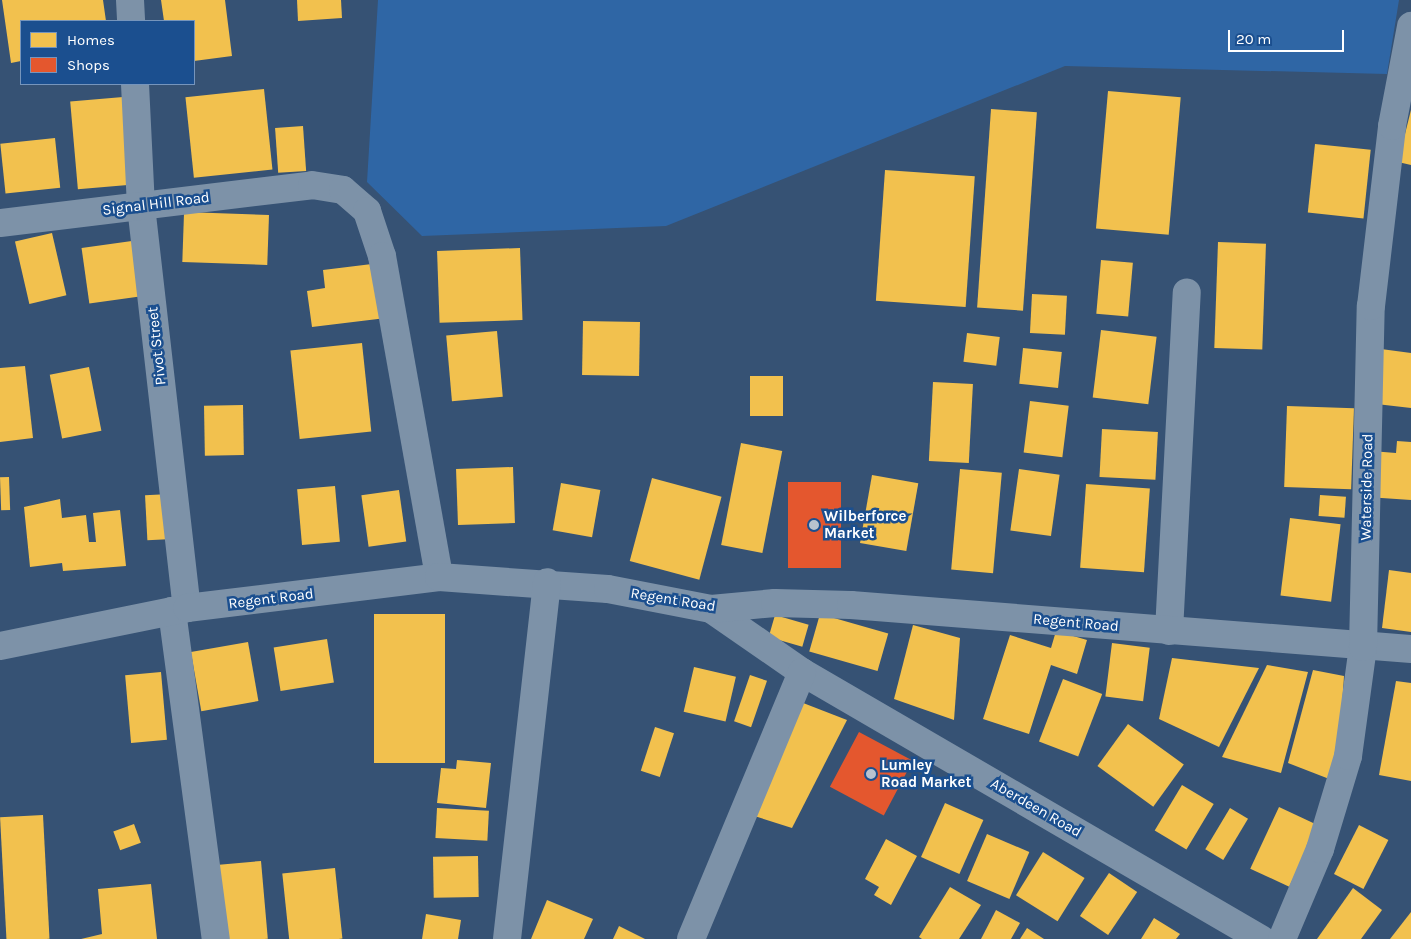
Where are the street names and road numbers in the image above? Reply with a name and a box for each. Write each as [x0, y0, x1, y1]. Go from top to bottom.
street label: Signal Hill Road [101, 188, 211, 220]
street label: Pivot Street [144, 306, 170, 386]
street label: Waterside Road [1357, 433, 1377, 541]
street label: Regent Road [629, 584, 717, 616]
street label: Regent Road [227, 585, 315, 613]
street label: Regent Road [1032, 610, 1120, 636]
street label: Aberdeen Road [987, 775, 1085, 841]

